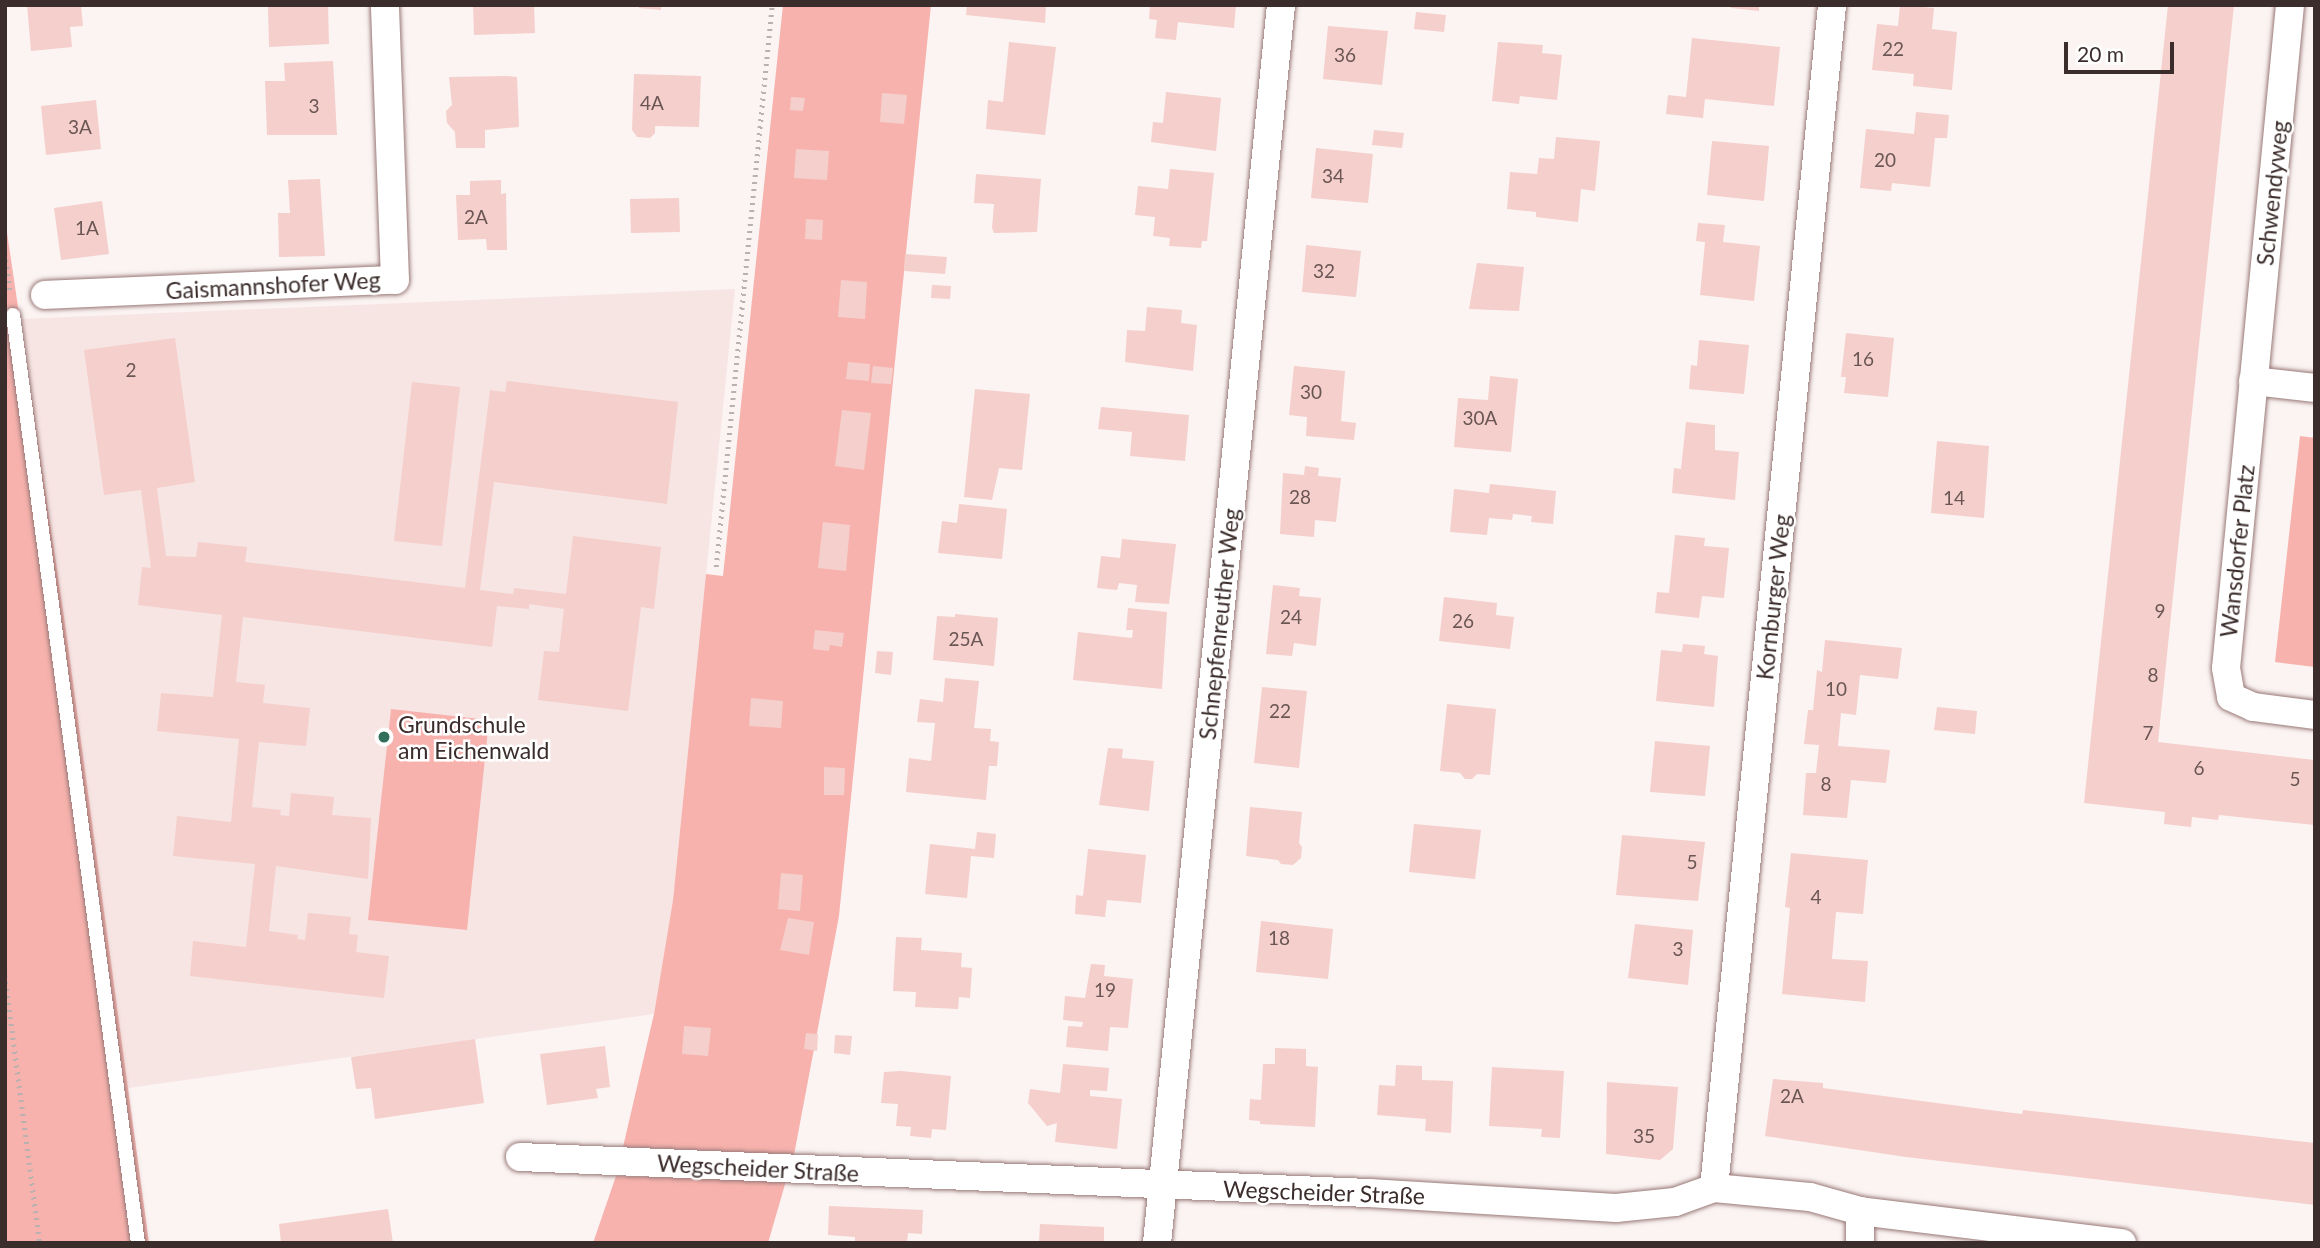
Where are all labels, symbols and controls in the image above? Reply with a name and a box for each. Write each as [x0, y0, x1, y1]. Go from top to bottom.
scale bar [2068, 28, 2178, 72]
house number: 22 [1882, 38, 1904, 60]
text: 20 m [2077, 41, 2124, 66]
house number: 36 [1334, 44, 1356, 66]
house number: 4A [640, 92, 664, 114]
house number: 3 [308, 95, 320, 117]
house number: 3A [68, 116, 92, 138]
street label: Schwendyweg [2251, 119, 2293, 267]
house number: 20 [1874, 149, 1896, 171]
house number: 34 [1322, 165, 1344, 187]
house number: 2A [464, 206, 488, 228]
house number: 1A [75, 217, 99, 239]
house number: 32 [1313, 260, 1335, 282]
street label: Gaismannshofer Weg [164, 266, 382, 304]
house number: 16 [1852, 348, 1874, 370]
house number: 2 [125, 359, 137, 381]
house number: 30 [1300, 381, 1322, 403]
house number: 30A [1463, 407, 1497, 429]
street label: Wansdorfer Platz [2214, 463, 2260, 639]
house number: 28 [1289, 486, 1311, 508]
house number: 14 [1943, 487, 1965, 509]
street label: Schnepfenreuther Weg [1193, 506, 1245, 742]
street label: Kornburger Weg [1751, 512, 1795, 682]
house number: 9 [2154, 600, 2166, 622]
house number: 24 [1280, 606, 1302, 628]
house number: 26 [1452, 610, 1474, 632]
house number: 25A [949, 628, 983, 650]
house number: 8 [2147, 664, 2159, 686]
house number: 10 [1825, 678, 1847, 700]
house number: 22 [1269, 700, 1291, 722]
place label: Grundschule am Eichenwald [398, 710, 549, 764]
house number: 7 [2142, 722, 2154, 744]
marker: Grundschule am Eichenwald [376, 729, 392, 745]
house number: 6 [2193, 757, 2205, 779]
house number: 5 [2289, 768, 2301, 790]
house number: 8 [1820, 773, 1832, 795]
house number: 5 [1686, 851, 1698, 873]
house number: 4 [1810, 886, 1822, 908]
house number: 18 [1268, 927, 1290, 949]
house number: 3 [1672, 938, 1684, 960]
house number: 19 [1094, 979, 1116, 1001]
house number: 2A [1780, 1085, 1804, 1107]
house number: 35 [1633, 1125, 1655, 1147]
street label: Wegscheider Straße [656, 1149, 860, 1187]
street label: Wegscheider Straße [1222, 1175, 1426, 1209]

